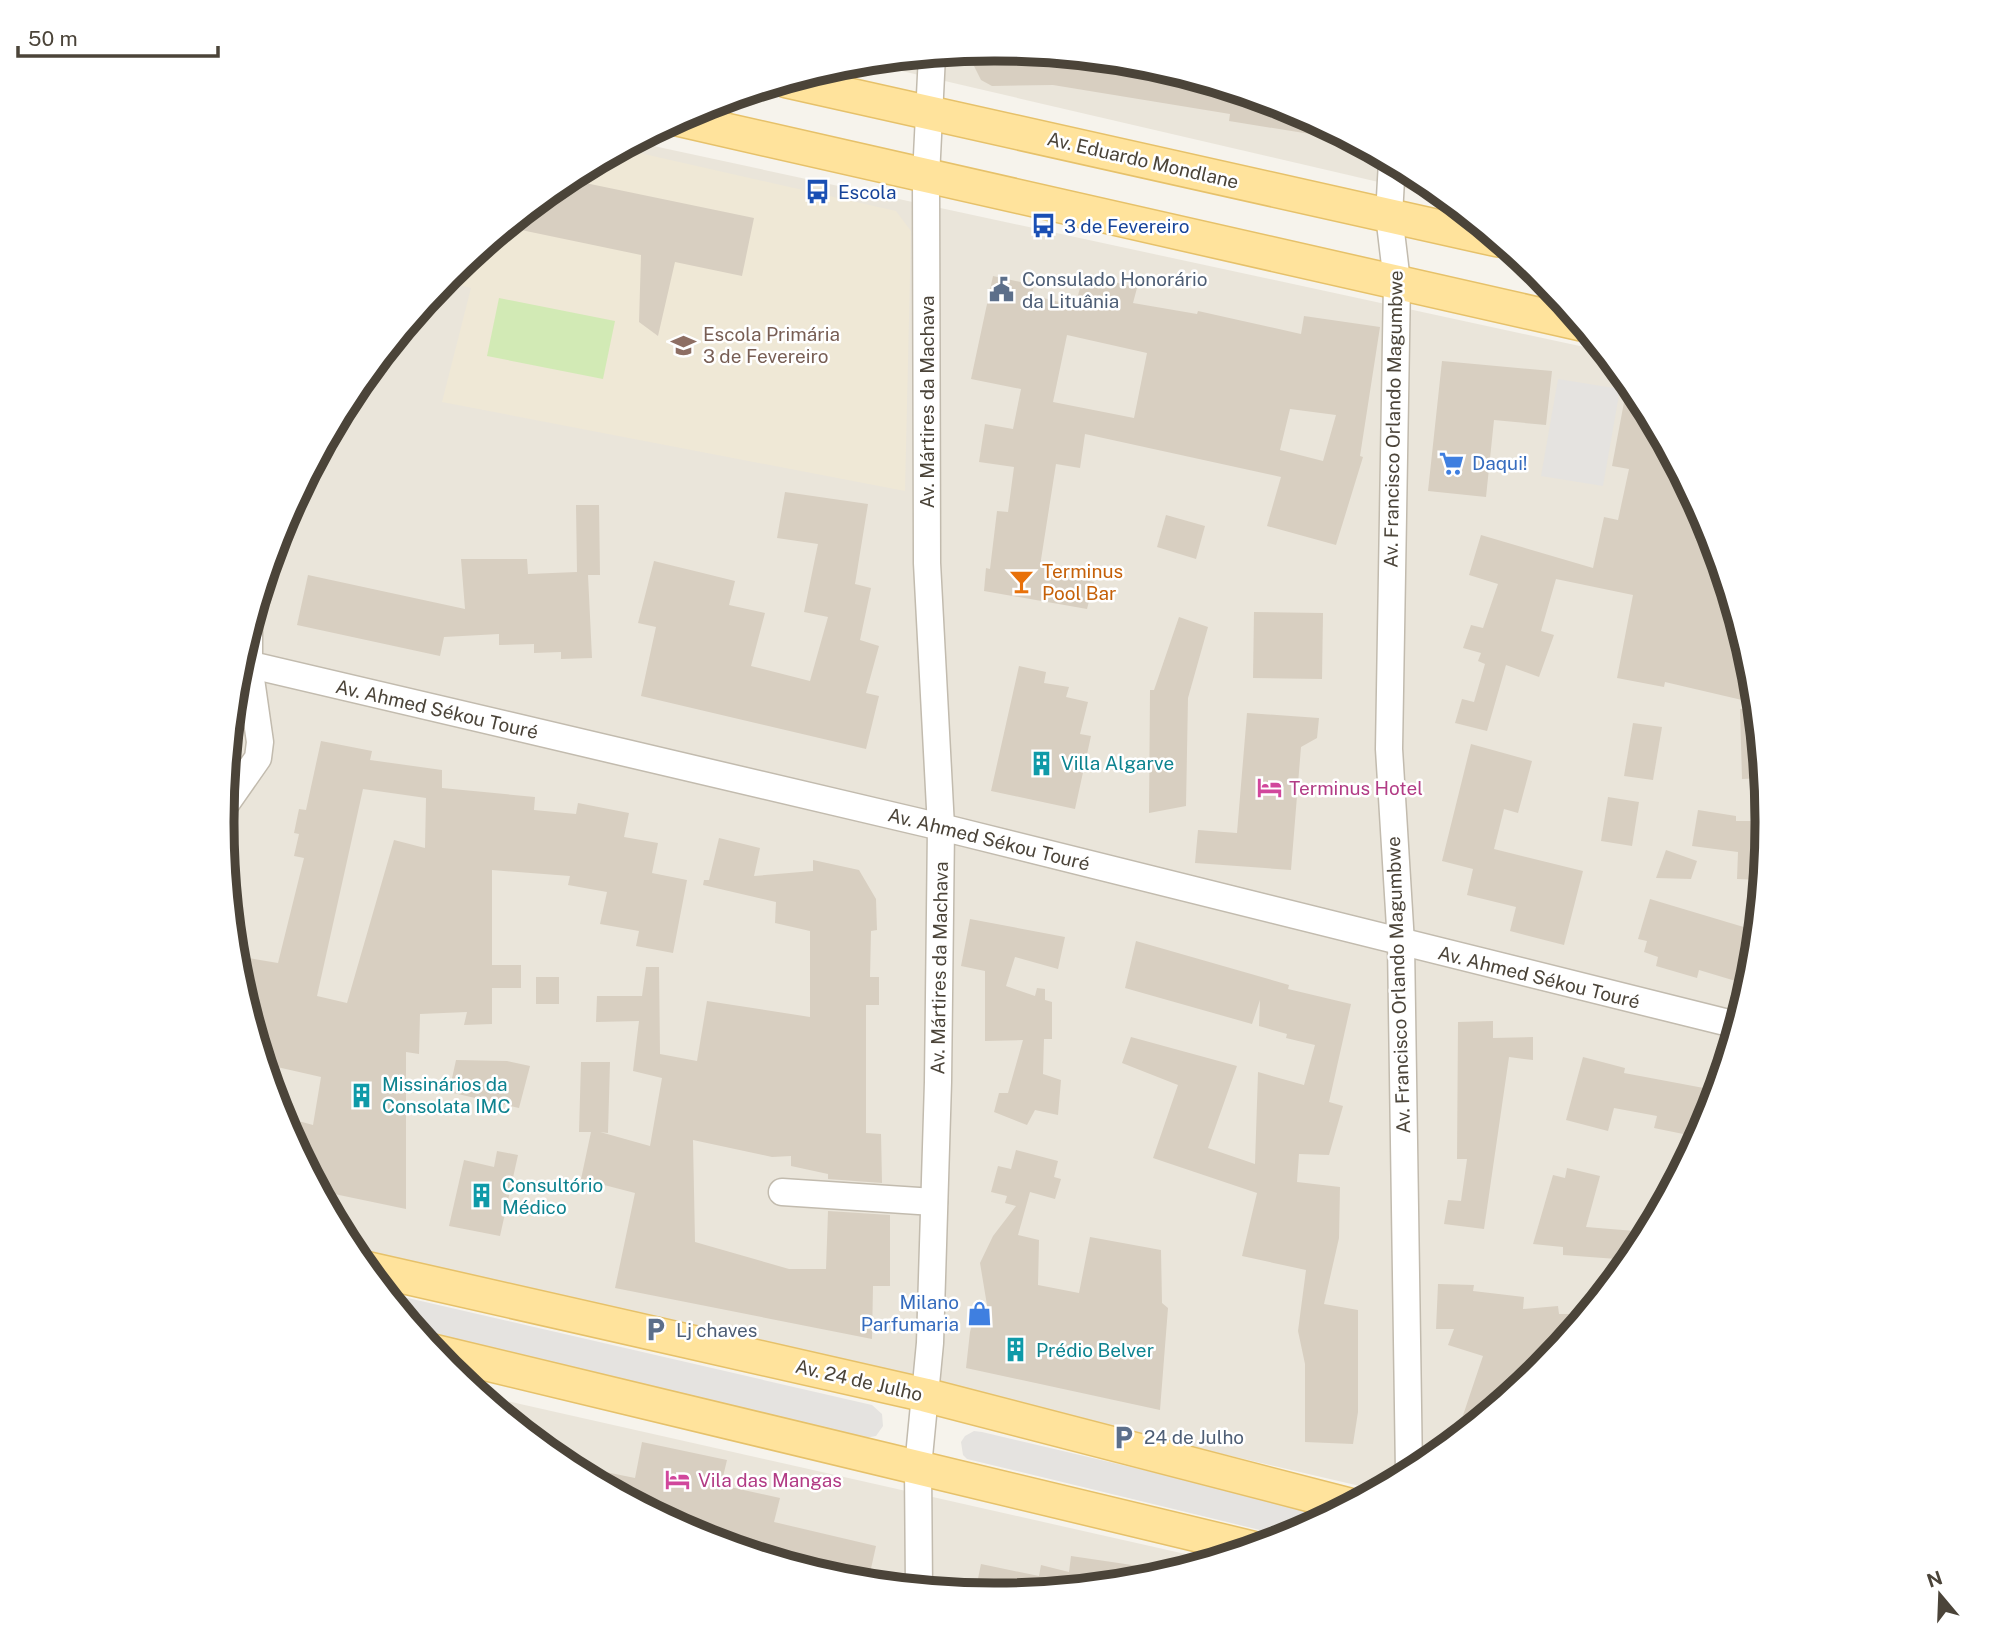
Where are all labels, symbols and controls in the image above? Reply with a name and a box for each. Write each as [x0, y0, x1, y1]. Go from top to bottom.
scale bar [18, 14, 217, 58]
text: 50 m [28, 26, 78, 51]
street label: Av. Eduardo Mondlane [1045, 127, 1241, 193]
bus stop icon: Escola [804, 178, 832, 206]
place label: Escola [838, 181, 896, 203]
bus stop icon: 3 de Fevereiro [1030, 212, 1058, 240]
place label: 3 de Fevereiro [1064, 215, 1190, 237]
place label: Consulado Honorário da Lituânia [1022, 268, 1208, 312]
street label: Av. Francisco Orlando Magumbwe [1379, 270, 1407, 568]
public building icon: Consulado Honorário da Lituânia [988, 276, 1016, 304]
street label: Av. Mártires da Machava [916, 295, 938, 509]
place label: Escola Primária 3 de Fevereiro [703, 323, 840, 367]
school or university icon: Escola Primária 3 de Fevereiro [669, 331, 697, 359]
supermarket icon: Daqui! [1438, 449, 1466, 477]
place label: Daqui! [1472, 452, 1528, 474]
place label: Terminus Pool Bar [1042, 560, 1123, 604]
bar icon: Terminus Pool Bar [1008, 568, 1036, 596]
street label: Av. Ahmed Sékou Touré [334, 675, 540, 743]
building icon: Villa Algarve [1027, 749, 1055, 777]
place label: Villa Algarve [1061, 752, 1174, 774]
hotel icon: Terminus Hotel [1255, 774, 1283, 802]
place label: Terminus Hotel [1289, 777, 1423, 799]
street label: Av. Ahmed Sékou Touré [886, 803, 1092, 875]
street label: Av. Francisco Orlando Magumbwe [1382, 836, 1414, 1134]
street label: Av. Mártires da Machava [926, 861, 952, 1075]
street label: Av. Ahmed Sékou Touré [1436, 941, 1642, 1013]
place label: Missinários da Consolata IMC [382, 1073, 511, 1117]
building icon: Missinários da Consolata IMC [348, 1081, 376, 1109]
place label: Consultório Médico [502, 1174, 603, 1218]
building icon: Consultório Médico [468, 1182, 496, 1210]
place label: Milano Parfumaria [861, 1291, 959, 1335]
shop icon: Milano Parfumaria [965, 1299, 993, 1327]
parking icon: Lj chaves [642, 1316, 670, 1344]
place label: Lj chaves [676, 1319, 757, 1341]
building icon: Prédio Belver [1002, 1336, 1030, 1364]
place label: Prédio Belver [1036, 1339, 1154, 1361]
street label: Av. 24 de Julho [793, 1355, 925, 1405]
parking icon: 24 de Julho [1110, 1423, 1138, 1451]
place label: 24 de Julho [1144, 1426, 1244, 1448]
hotel icon: Vila das Mangas [664, 1466, 692, 1494]
place label: Vila das Mangas [698, 1469, 842, 1491]
north arrow [1905, 1560, 1975, 1630]
text: N [1924, 1566, 1945, 1592]

